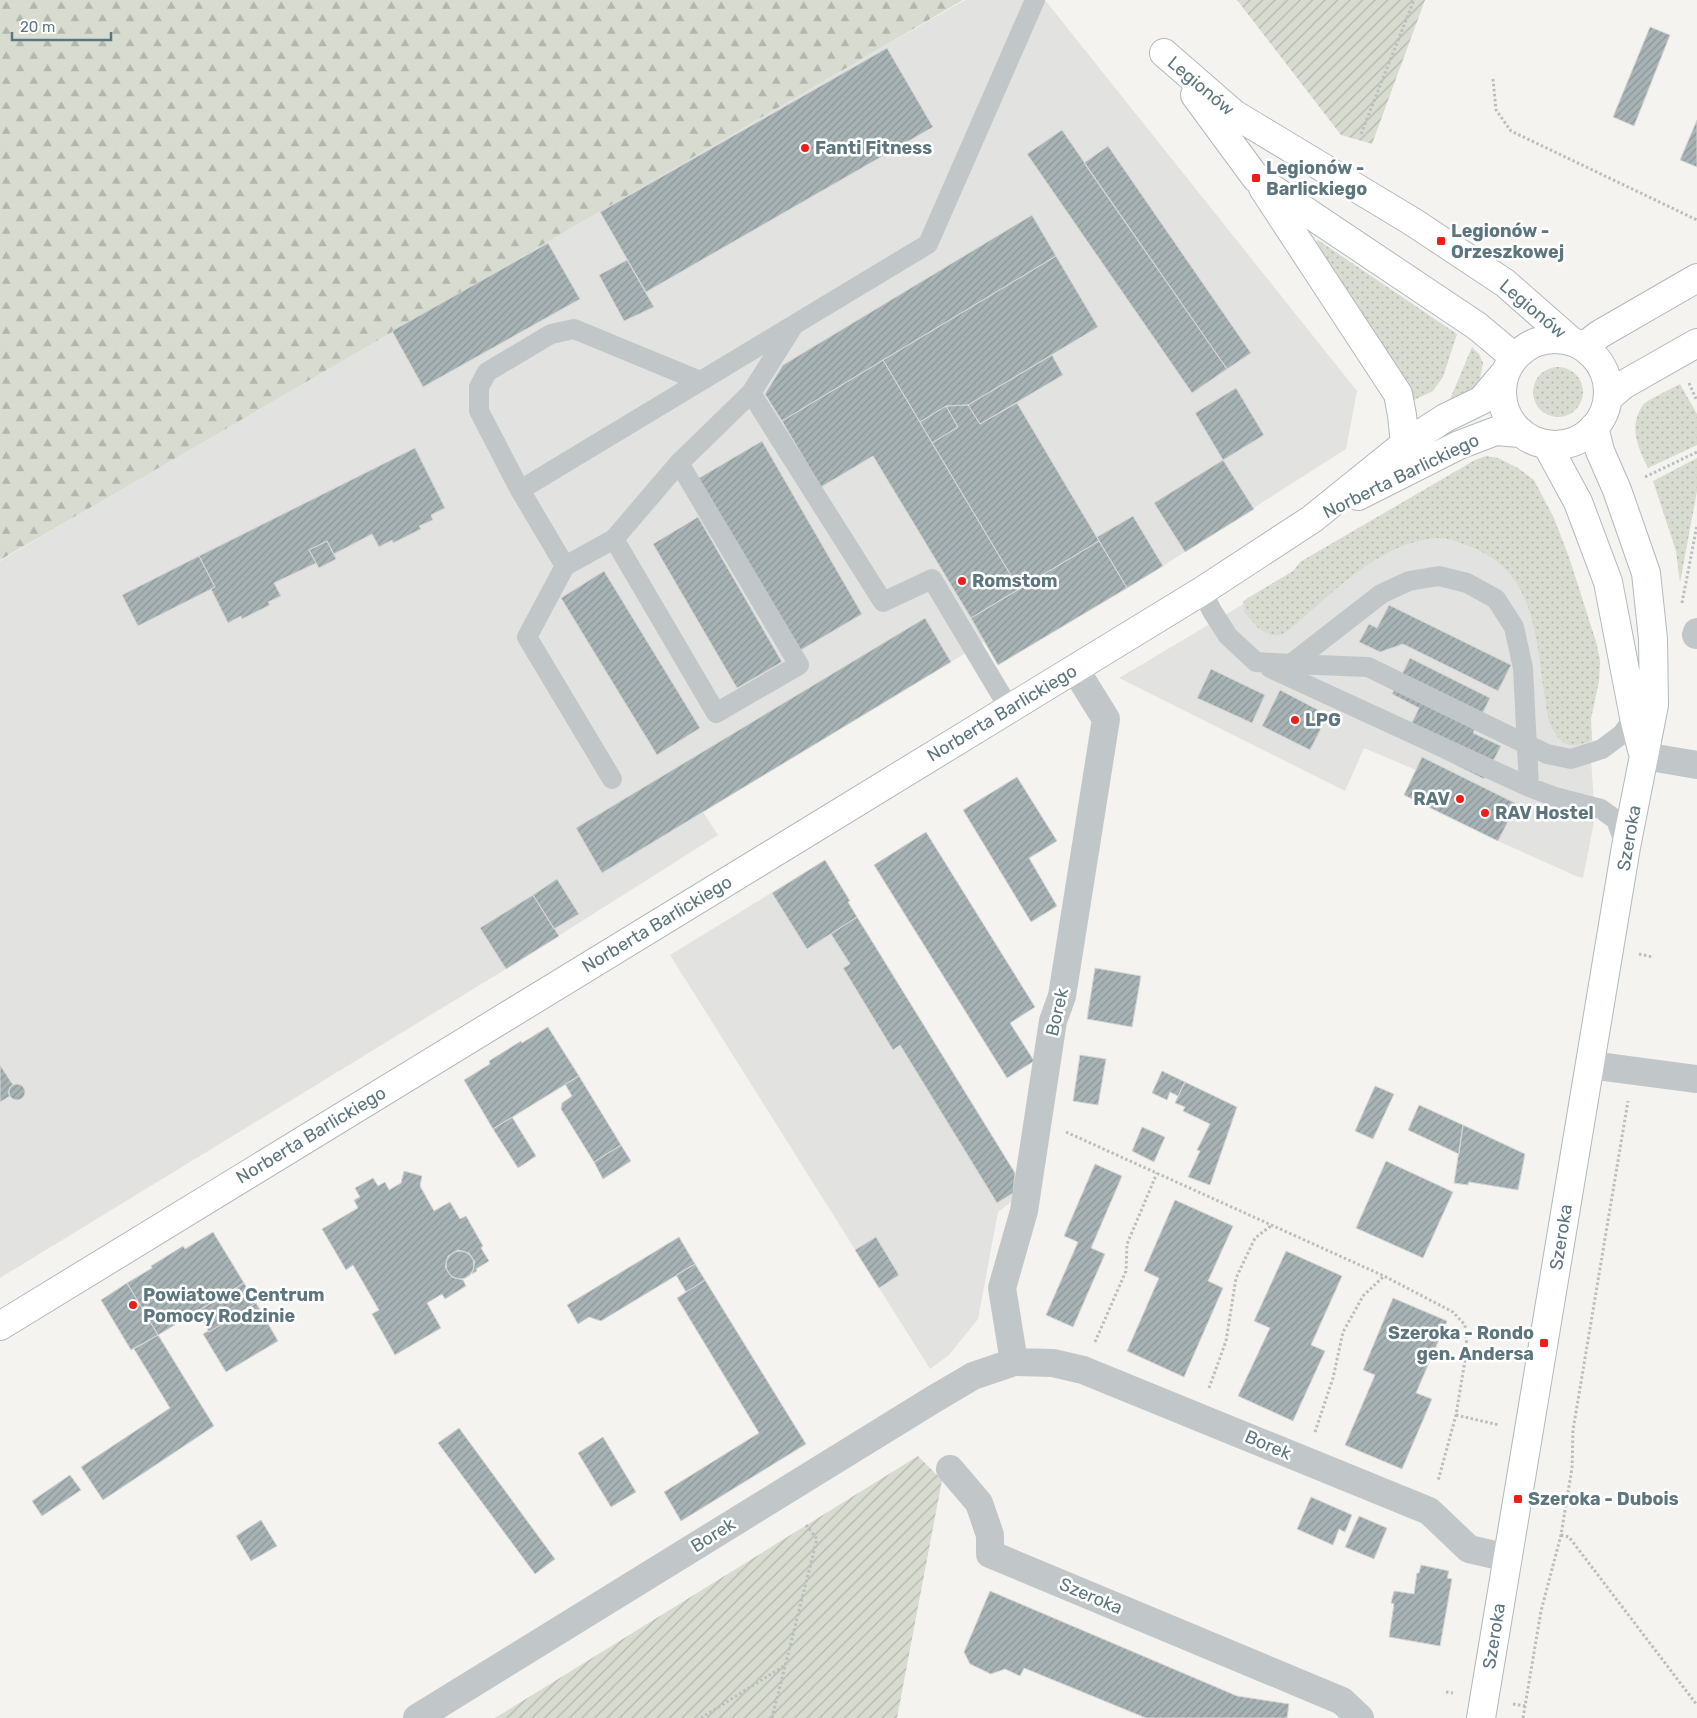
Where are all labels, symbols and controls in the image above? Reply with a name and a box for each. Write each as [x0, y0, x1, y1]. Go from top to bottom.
scale bar [12, 10, 111, 42]
text: 20 m [20, 18, 55, 36]
street label: Legionów [1163, 52, 1239, 120]
place label: Fanti Fitness [815, 137, 932, 159]
marker: Fanti Fitness [799, 142, 811, 154]
place label: Legionów - Barlickiego [1266, 157, 1367, 200]
marker: Legionów - Barlickiego [1250, 172, 1262, 184]
place label: Legionów - Orzeszkowej [1451, 220, 1564, 263]
marker: Legionów - Orzeszkowej [1435, 235, 1447, 247]
street label: Legionów [1495, 275, 1571, 343]
street label: Norberta Barlickiego [1319, 429, 1483, 523]
place label: Romstom [972, 570, 1058, 592]
marker: Romstom [956, 575, 968, 587]
street label: Norberta Barlickiego [923, 660, 1081, 766]
place label: LPG [1305, 709, 1341, 731]
marker: LPG [1289, 714, 1301, 726]
place label: RAV [1413, 788, 1451, 810]
marker: RAV [1454, 793, 1466, 805]
place label: RAV Hostel [1495, 802, 1594, 824]
street label: Szeroka [1612, 803, 1646, 873]
marker: RAV Hostel [1479, 807, 1491, 819]
street label: Norberta Barlickiego [578, 871, 736, 977]
street label: Borek [1041, 985, 1073, 1038]
street label: Norberta Barlickiego [232, 1082, 390, 1188]
street label: Szeroka [1545, 1203, 1577, 1271]
place label: Powiatowe Centrum Pomocy Rodzinie [143, 1284, 324, 1327]
marker: Powiatowe Centrum Pomocy Rodzinie [127, 1299, 139, 1311]
place label: Szeroka - Rondo gen. Andersa [1388, 1322, 1534, 1365]
marker: Szeroka - Rondo gen. Andersa [1538, 1337, 1550, 1349]
street label: Borek [1241, 1425, 1295, 1465]
place label: Szeroka - Dubois [1528, 1488, 1679, 1510]
marker: Szeroka - Dubois [1512, 1493, 1524, 1505]
street label: Borek [687, 1512, 740, 1557]
street label: Szeroka [1056, 1573, 1126, 1619]
street label: Szeroka [1478, 1602, 1510, 1670]

